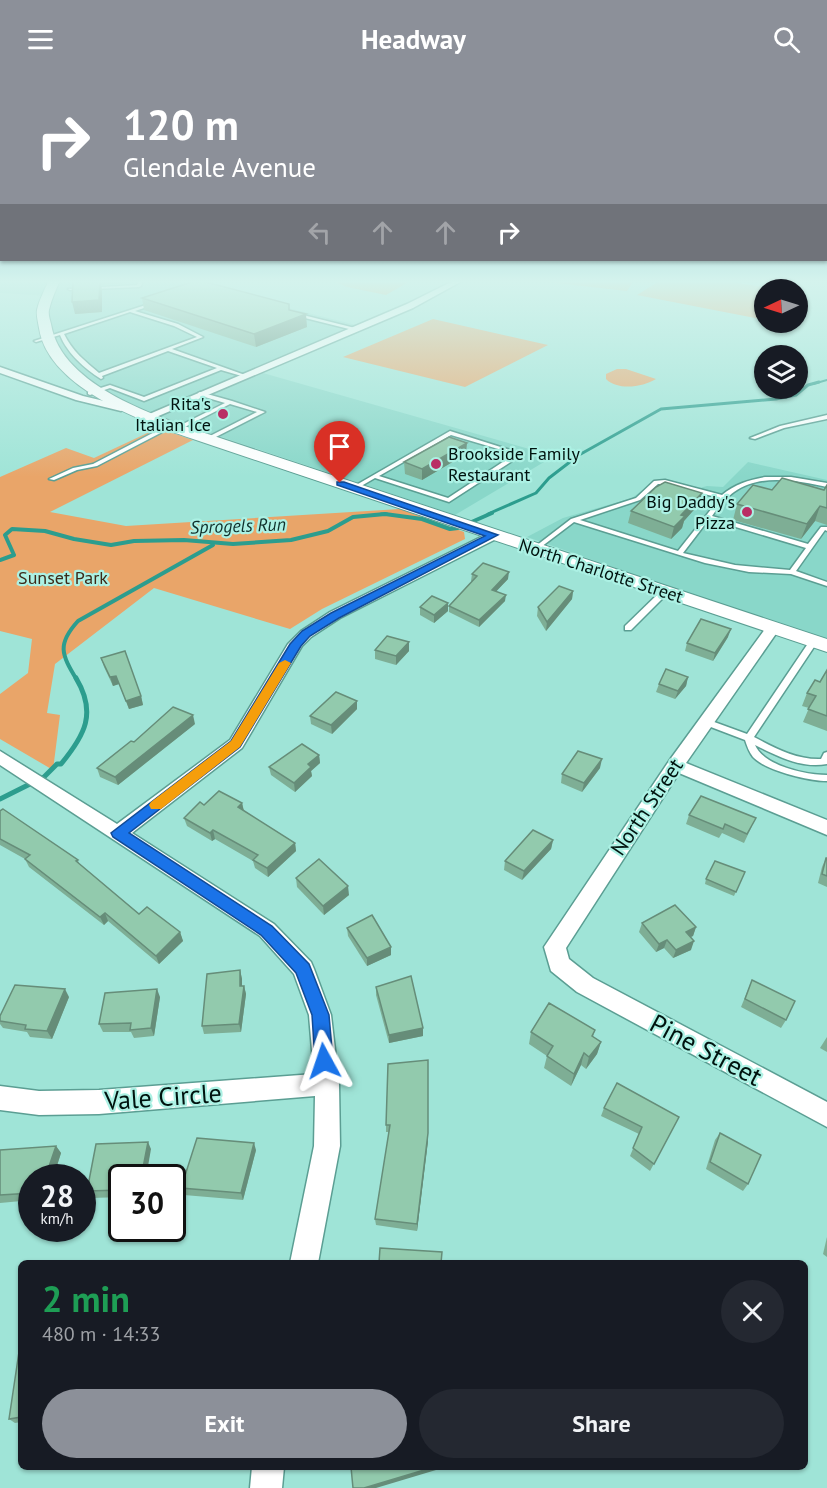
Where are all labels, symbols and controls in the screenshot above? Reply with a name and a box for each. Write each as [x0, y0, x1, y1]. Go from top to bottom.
text: Headway [361, 22, 466, 56]
icon: menu [24, 23, 57, 56]
icon: search [770, 23, 803, 56]
text: 120 m [123, 97, 239, 152]
icon: right [24, 102, 102, 180]
text: Glendale Avenue [123, 150, 316, 184]
icon: left [303, 216, 336, 249]
icon: ahead [366, 216, 399, 249]
icon: ahead [429, 216, 462, 249]
icon: right [492, 216, 525, 249]
north arrow [754, 279, 808, 333]
map controls [754, 279, 808, 399]
button: layers [754, 345, 808, 399]
place label: Rita's Italian Ice [135, 392, 211, 436]
marker: Rita's Italian Ice [216, 407, 230, 421]
pin [314, 421, 365, 483]
icon: arrive [323, 430, 356, 463]
place label: Brookside Family Restaurant [448, 442, 581, 486]
marker: Brookside Family Restaurant [429, 457, 443, 471]
place label: Big Daddy's Pizza [646, 490, 735, 534]
marker: Big Daddy's Pizza [740, 505, 754, 519]
water label: Sprogels Run [190, 512, 286, 539]
street label: North Charlotte Street [516, 533, 686, 608]
park label: Sunset Park [18, 566, 108, 589]
street label: North Street [604, 753, 689, 860]
street label: Pine Street [645, 1006, 768, 1093]
position arrow [292, 1029, 356, 1093]
street label: Vale Circle [102, 1076, 223, 1117]
speed limit sign: 30 [108, 1164, 186, 1242]
text: 28 [40, 1176, 74, 1215]
text: km/h [41, 1209, 73, 1228]
text: 2 min [42, 1275, 130, 1322]
button: close [721, 1280, 784, 1343]
text: 480 m · 14:33 [42, 1321, 160, 1347]
button: Exit [42, 1389, 407, 1458]
button: Share [419, 1389, 784, 1458]

